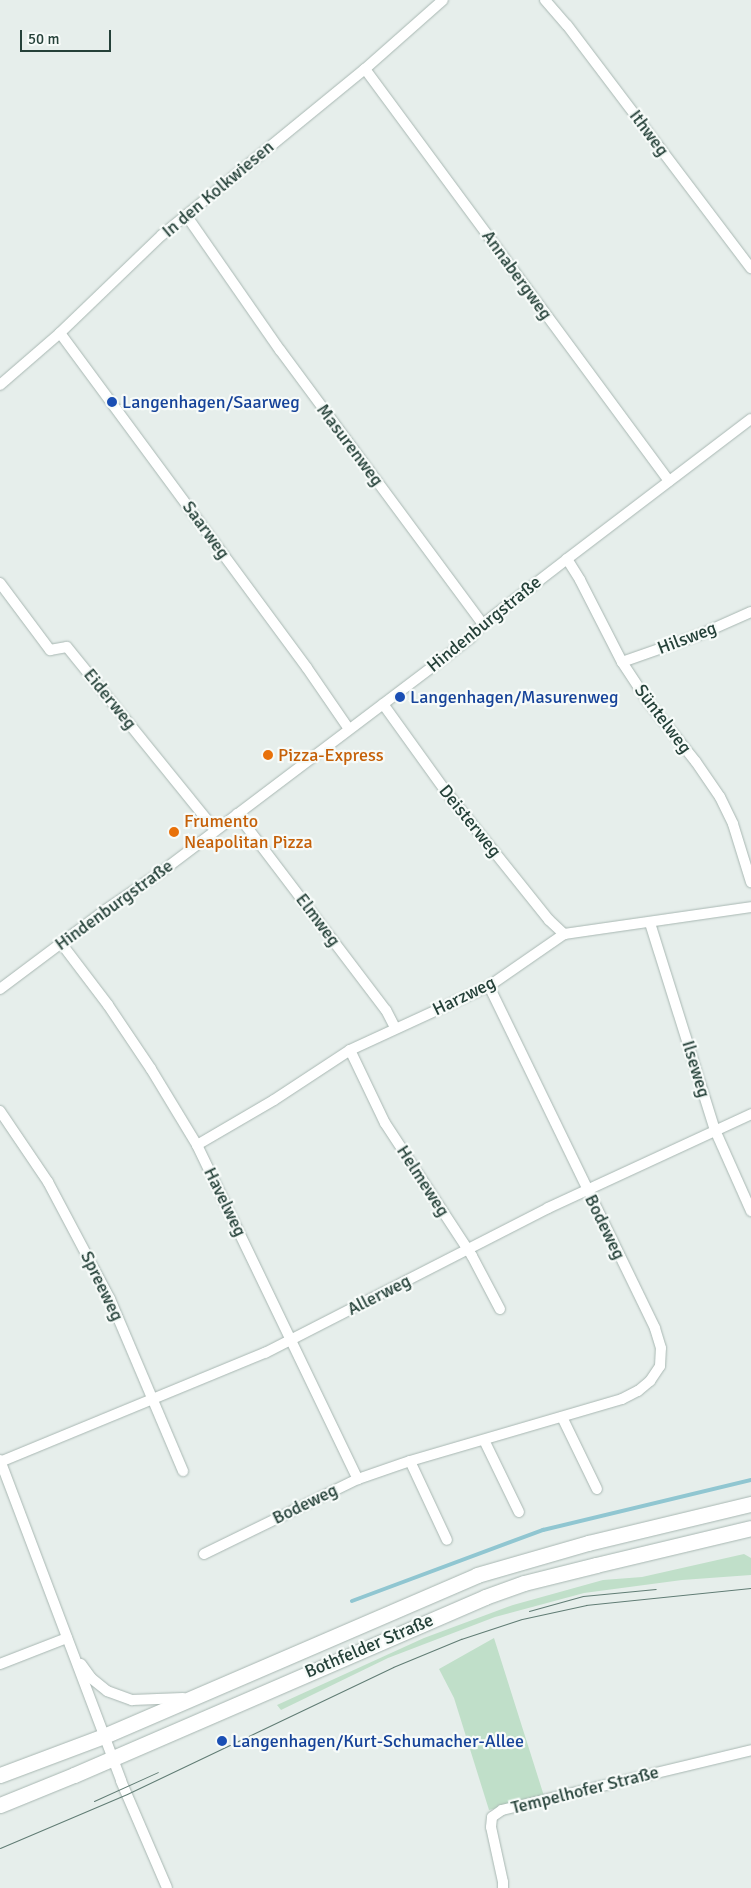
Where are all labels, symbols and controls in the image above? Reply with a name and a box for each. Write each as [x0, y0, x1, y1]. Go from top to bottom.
scale bar [22, 20, 114, 52]
text: 50 m [28, 30, 59, 48]
street label: Ithweg [625, 106, 673, 160]
street label: In den Kolkwiesen [158, 136, 278, 242]
street label: Annabergweg [477, 226, 557, 324]
place label: Langenhagen/Saarweg [122, 391, 300, 413]
marker: Langenhagen/Saarweg [106, 396, 118, 408]
street label: Masurenweg [312, 400, 388, 490]
street label: Saarweg [178, 497, 234, 563]
street label: Hindenburgstraße [423, 571, 545, 677]
street label: Hilsweg [654, 617, 720, 659]
street label: Eiderweg [79, 664, 141, 734]
street label: Süntelweg [630, 680, 696, 758]
place label: Langenhagen/Masurenweg [410, 686, 618, 708]
marker: Langenhagen/Masurenweg [394, 691, 406, 703]
place label: Pizza-Express [278, 744, 384, 766]
marker: Pizza-Express [262, 749, 274, 761]
street label: Deisterweg [434, 780, 506, 862]
place label: Frumento Neapolitan Pizza [184, 811, 313, 854]
marker: Frumento Neapolitan Pizza [168, 826, 180, 838]
street label: Hindenburgstraße [51, 855, 177, 955]
street label: Elmweg [291, 889, 345, 951]
street label: Harzweg [429, 972, 499, 1020]
street label: Ilseweg [677, 1038, 715, 1100]
street label: Helmeweg [392, 1141, 454, 1221]
street label: Havelweg [199, 1164, 251, 1240]
street label: Bodeweg [580, 1191, 630, 1263]
street label: Spreeweg [76, 1248, 128, 1324]
street label: Allerweg [344, 1270, 414, 1320]
street label: Bodeweg [269, 1479, 341, 1529]
street label: Bothfelder Straße [301, 1609, 437, 1683]
place label: Langenhagen/Kurt-Schumacher-Allee [232, 1730, 524, 1752]
marker: Langenhagen/Kurt-Schumacher-Allee [216, 1735, 228, 1747]
street label: Tempelhofer Straße [509, 1761, 661, 1819]

